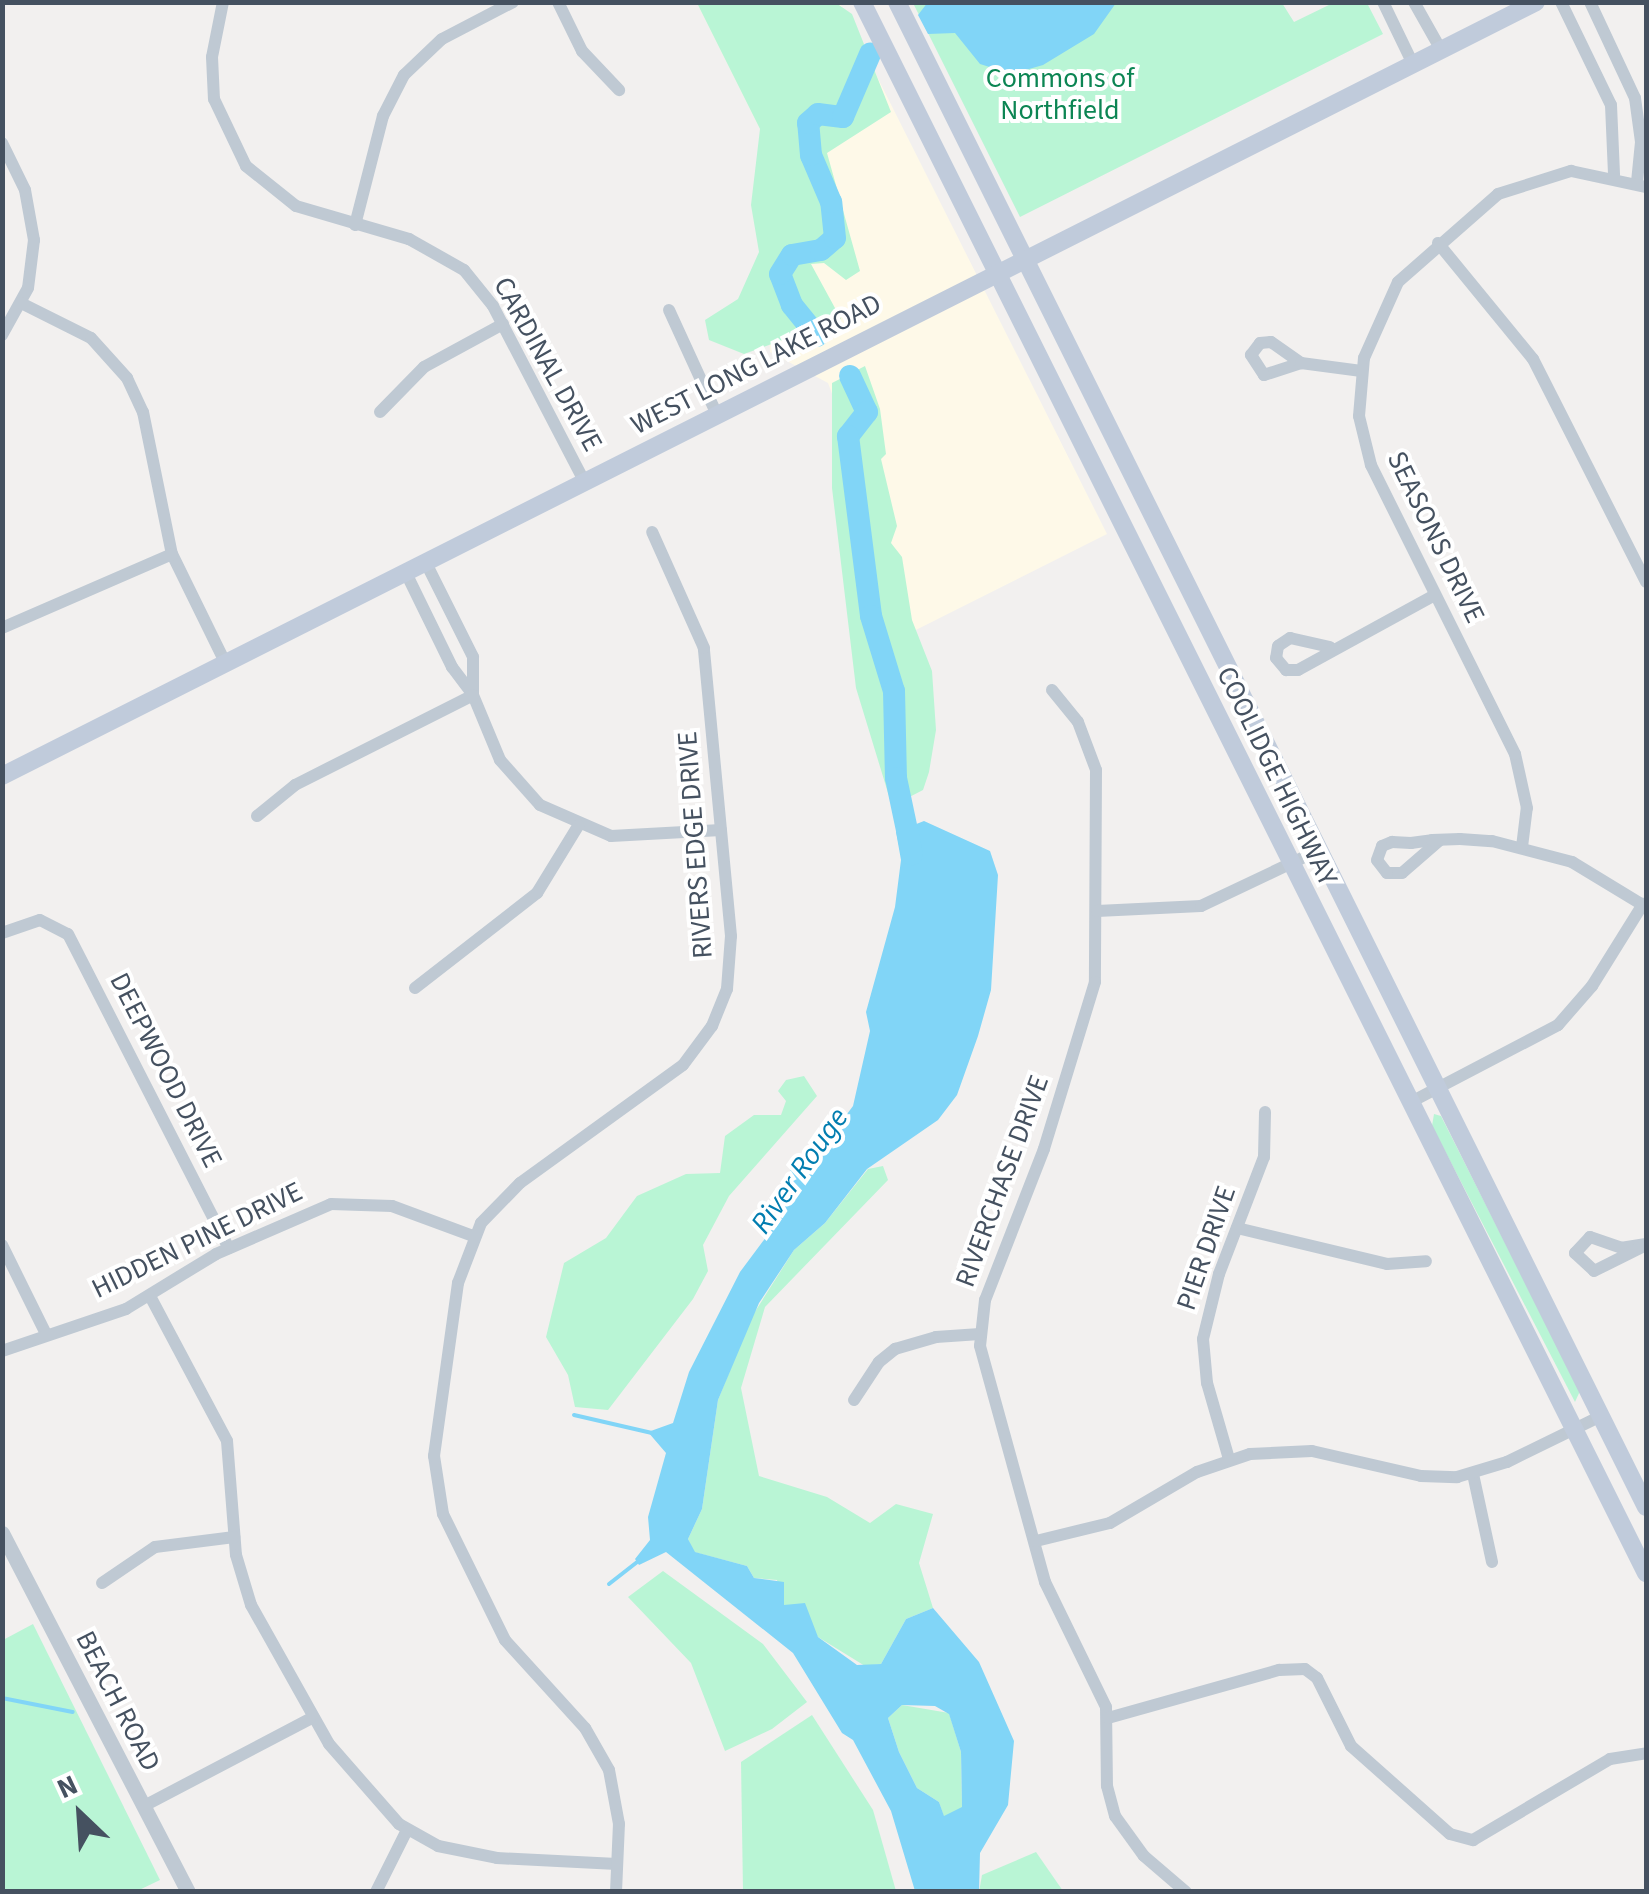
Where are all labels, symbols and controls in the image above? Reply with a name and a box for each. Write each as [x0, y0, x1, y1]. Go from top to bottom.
park label: Commons of Northfield [986, 61, 1134, 127]
street label: CARDINAL DRIVE [486, 271, 610, 457]
street label: WEST LONG LAKE ROAD [625, 286, 887, 442]
street label: SEASONS DRIVE [1380, 446, 1492, 628]
street label: COOLIDGE HIGHWAY [1209, 661, 1345, 891]
street label: RIVERS EDGE DRIVE [670, 730, 720, 960]
street label: DEEPWOOD DRIVE [102, 967, 230, 1173]
street label: RIVERCHASE DRIVE [948, 1071, 1056, 1291]
water label: River Rouge [744, 1101, 856, 1241]
street label: HIDDEN PINE DRIVE [86, 1175, 308, 1305]
street label: PIER DRIVE [1169, 1181, 1243, 1315]
street label: BEACH ROAD [68, 1625, 168, 1777]
north arrow [30, 1764, 130, 1864]
text: N [50, 1765, 84, 1809]

